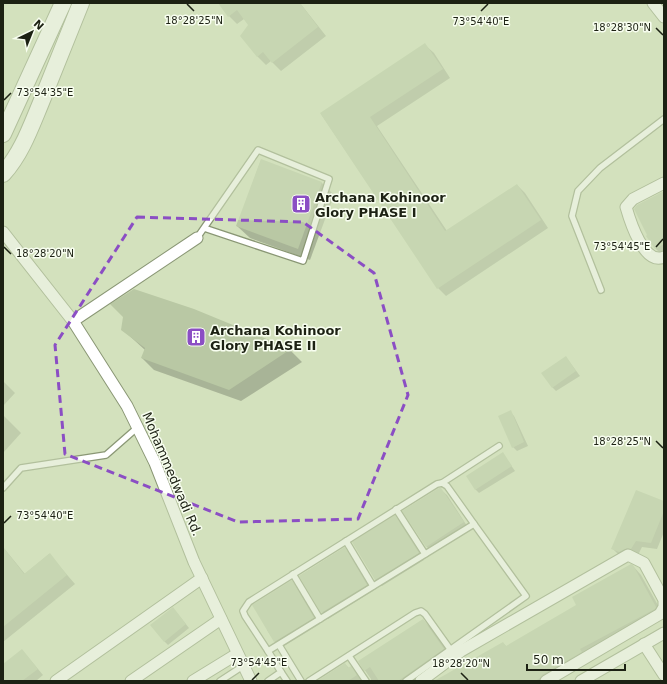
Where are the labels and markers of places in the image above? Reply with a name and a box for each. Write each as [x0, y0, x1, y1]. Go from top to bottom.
place label: Archana Kohinoor Glory PHASE I [315, 190, 446, 220]
building icon: Archana Kohinoor Glory PHASE I [290, 193, 312, 215]
place label: Archana Kohinoor Glory PHASE II [210, 323, 341, 353]
building icon: Archana Kohinoor Glory PHASE II [185, 326, 207, 348]

